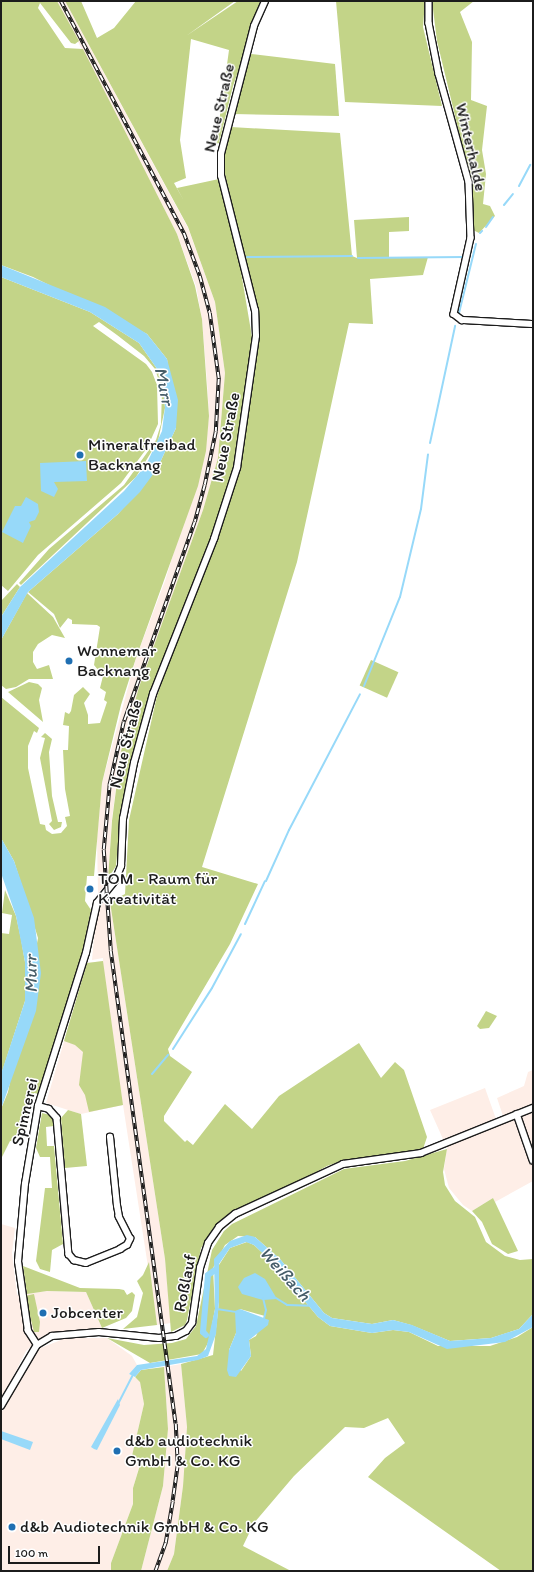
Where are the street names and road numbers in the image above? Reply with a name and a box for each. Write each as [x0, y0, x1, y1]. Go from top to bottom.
street label: Neue Straße [199, 62, 239, 154]
street label: Winterhalde [451, 101, 491, 193]
street label: Neue Straße [207, 391, 245, 483]
street label: Neue Straße [105, 698, 147, 790]
street label: Spinnerei [7, 1076, 43, 1148]
street label: Roßlauf [169, 1252, 201, 1314]

